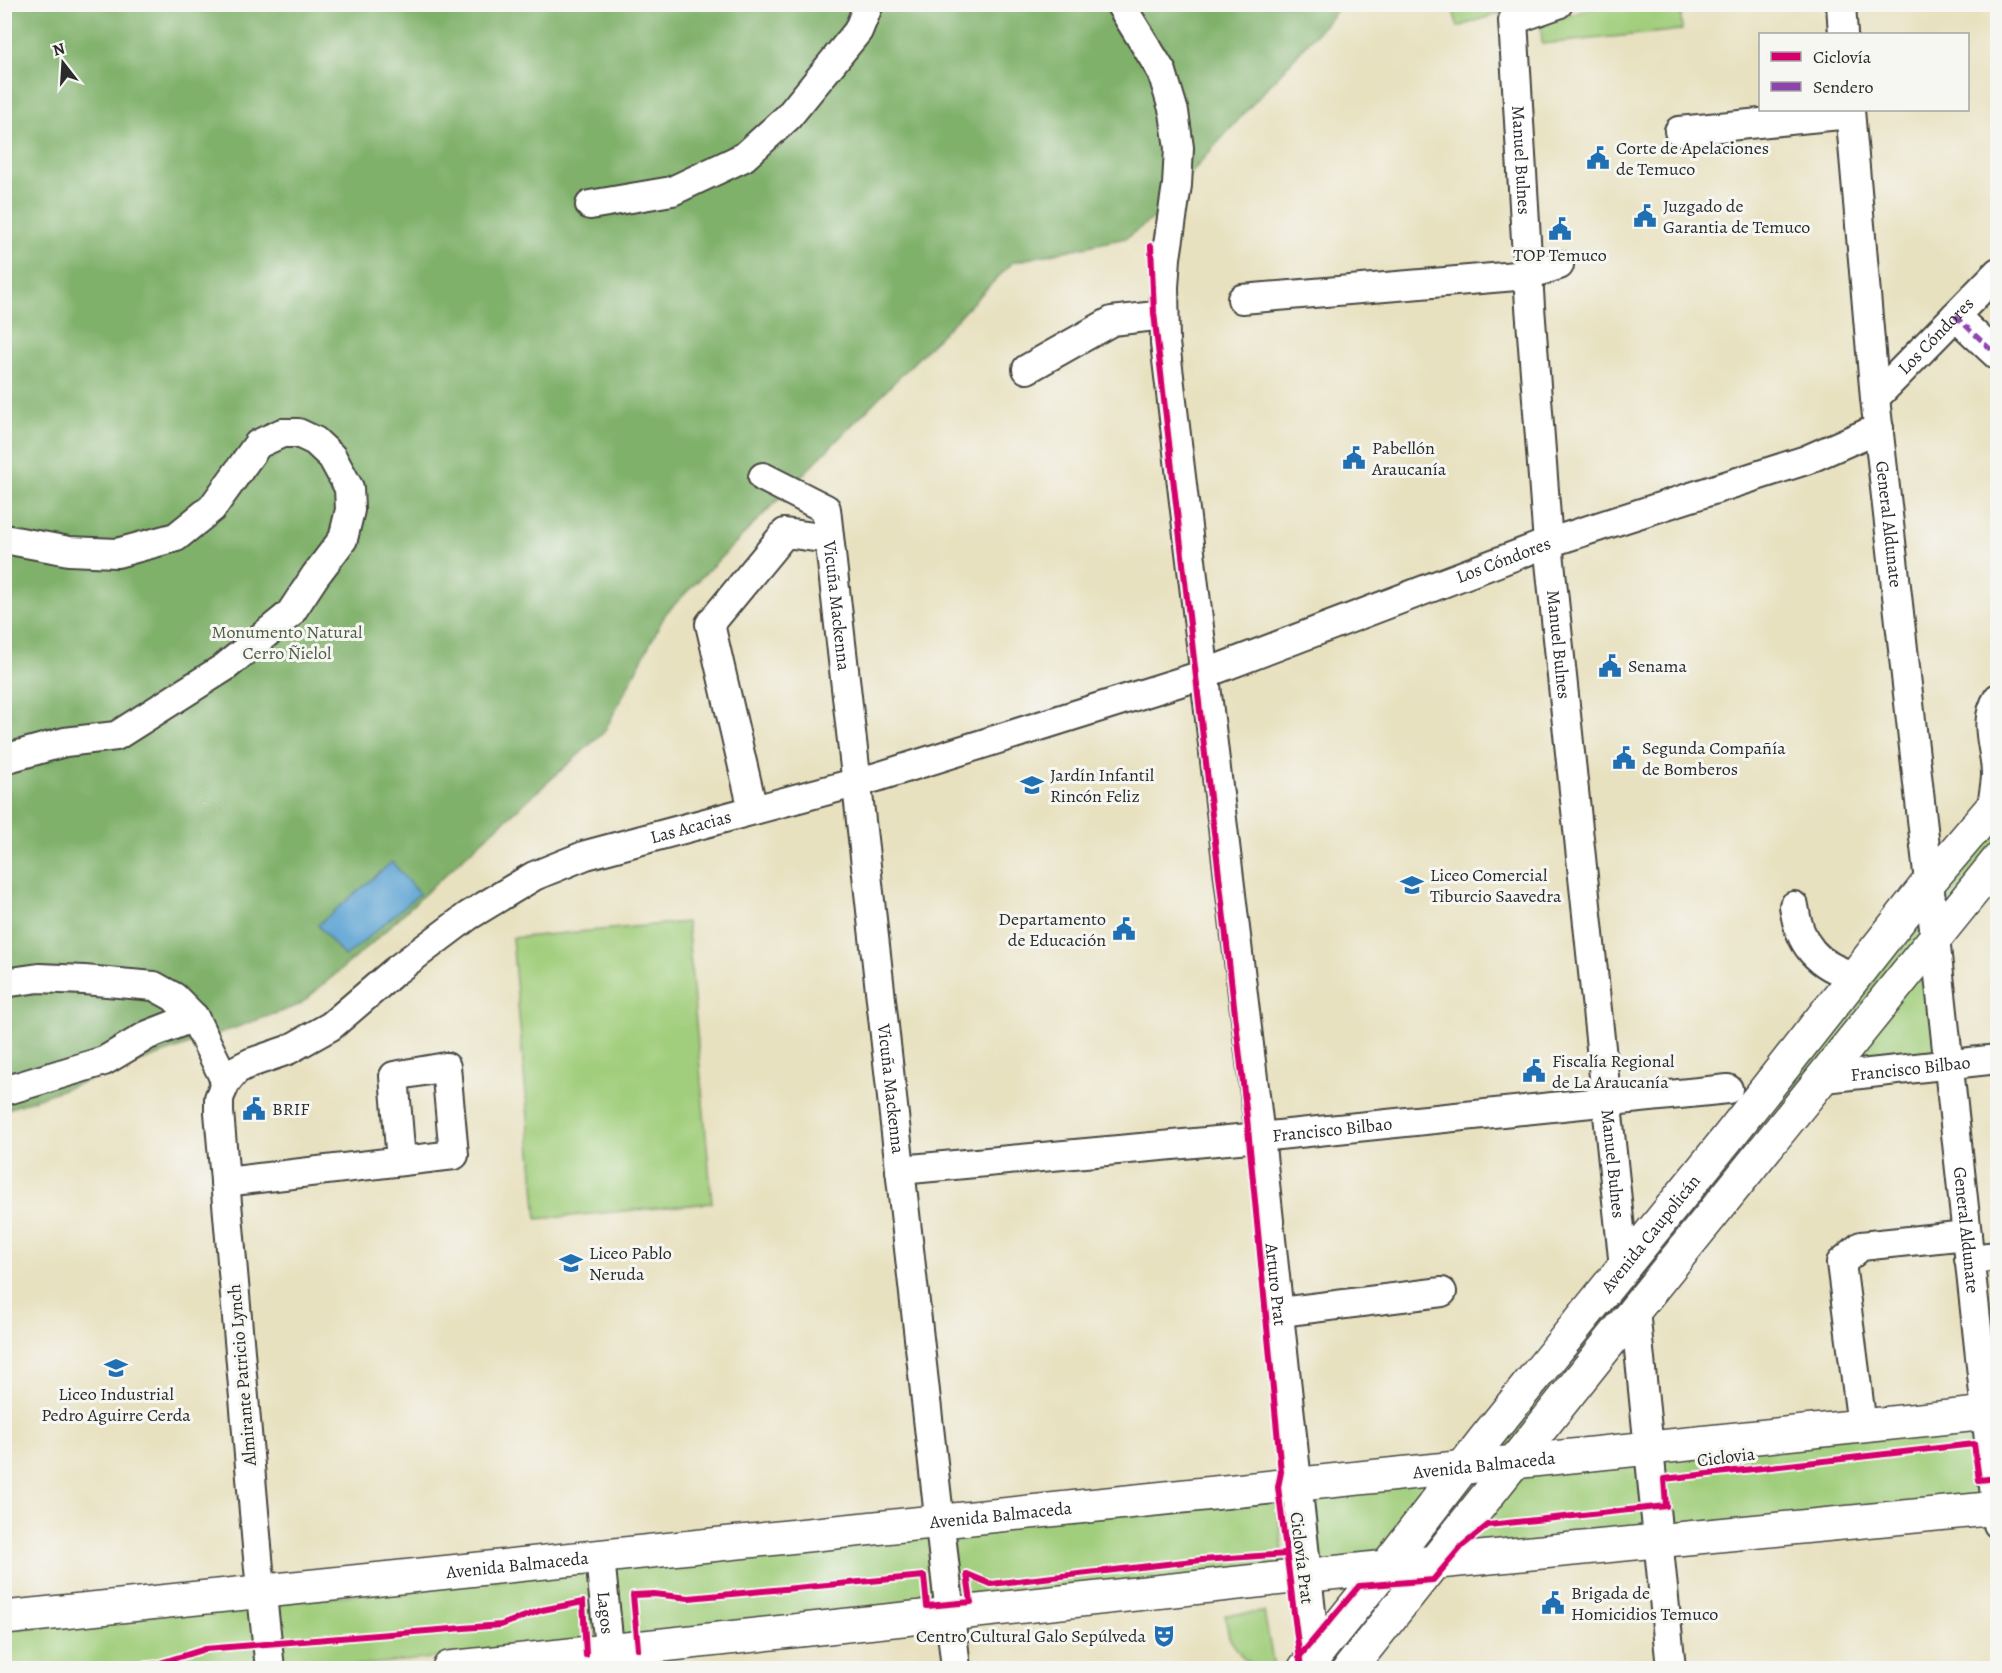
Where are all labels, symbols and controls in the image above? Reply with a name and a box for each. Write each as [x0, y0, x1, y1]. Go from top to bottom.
north arrow [33, 33, 93, 93]
legend [1759, 33, 1969, 111]
text: N [50, 37, 68, 62]
text: Ciclovía [1813, 45, 1872, 69]
text: Sendero [1813, 75, 1874, 99]
street label: Manuel Bulnes [1506, 105, 1537, 215]
place label: Corte de Apelaciones de Temuco [1616, 136, 1769, 181]
public building icon: Corte de Apelaciones de Temuco [1585, 145, 1611, 171]
place label: Juzgado de Garantia de Temuco [1663, 194, 1810, 239]
public building icon: Juzgado de Garantia de Temuco [1632, 203, 1658, 229]
public building icon: TOP Temuco [1547, 216, 1573, 242]
place label: TOP Temuco [1513, 243, 1607, 267]
street label: Los Cóndores [1892, 292, 1979, 380]
place label: Pabellón Araucanía [1371, 436, 1447, 481]
public building icon: Pabellón Araucanía [1341, 445, 1367, 471]
street label: General Aldunate [1870, 460, 1908, 589]
street label: Los Cóndores [1453, 531, 1554, 589]
street label: Vicuña Mackenna [818, 538, 856, 673]
street label: Manuel Bulnes [1541, 589, 1576, 700]
park label: Monumento Natural Cerro Ñielol [212, 620, 363, 665]
public building icon: Senama [1597, 653, 1623, 679]
place label: Senama [1628, 654, 1687, 678]
place label: Segunda Compañía de Bomberos [1642, 736, 1786, 781]
public building icon: Segunda Compañía de Bomberos [1611, 745, 1637, 771]
place label: Jardín Infantil Rincón Feliz [1050, 763, 1155, 808]
school or university icon: Jardín Infantil Rincón Feliz [1019, 772, 1045, 798]
street label: Las Acacias [648, 805, 734, 849]
place label: Liceo Comercial Tiburcio Saavedra [1430, 863, 1562, 908]
school or university icon: Liceo Comercial Tiburcio Saavedra [1399, 872, 1425, 898]
place label: Departamento de Educación [998, 907, 1106, 952]
public building icon: Departamento de Educación [1111, 916, 1137, 942]
street label: Vicuña Mackenna [872, 1021, 910, 1156]
place label: Fiscalía Regional de La Araucanía [1552, 1049, 1675, 1094]
street label: Francisco Bilbao [1849, 1050, 1972, 1087]
public building icon: Fiscalía Regional de La Araucanía [1521, 1058, 1547, 1084]
public building icon: BRIF [241, 1096, 267, 1122]
place label: BRIF [272, 1097, 309, 1121]
street label: Manuel Bulnes [1596, 1108, 1631, 1219]
street label: Francisco Bilbao [1271, 1112, 1393, 1148]
street label: General Aldunate [1948, 1165, 1985, 1294]
street label: Avenida Caupolicán [1595, 1169, 1706, 1299]
place label: Liceo Pablo Neruda [589, 1241, 672, 1286]
street label: Arturo Prat [1259, 1241, 1292, 1327]
school or university icon: Liceo Pablo Neruda [558, 1250, 584, 1276]
street label: Almirante Patricio Lynch [222, 1283, 262, 1468]
school or university icon: Liceo Industrial Pedro Aguirre Cerda [103, 1355, 129, 1381]
place label: Liceo Industrial Pedro Aguirre Cerda [41, 1382, 191, 1427]
street label: Ciclovia [1696, 1441, 1757, 1472]
street label: Avenida Balmaceda [1411, 1446, 1557, 1484]
street label: Avenida Balmaceda [927, 1496, 1074, 1534]
street label: Ciclovía Prat [1284, 1511, 1320, 1605]
street label: Avenida Balmaceda [444, 1546, 590, 1584]
place label: Brigada de Homicidios Temuco [1571, 1581, 1718, 1626]
street label: Lagos [591, 1590, 620, 1635]
public building icon: Brigada de Homicidios Temuco [1540, 1590, 1566, 1616]
theatre icon: Centro Cultural Galo Sepúlveda [1151, 1623, 1177, 1649]
place label: Centro Cultural Galo Sepúlveda [916, 1624, 1147, 1648]

